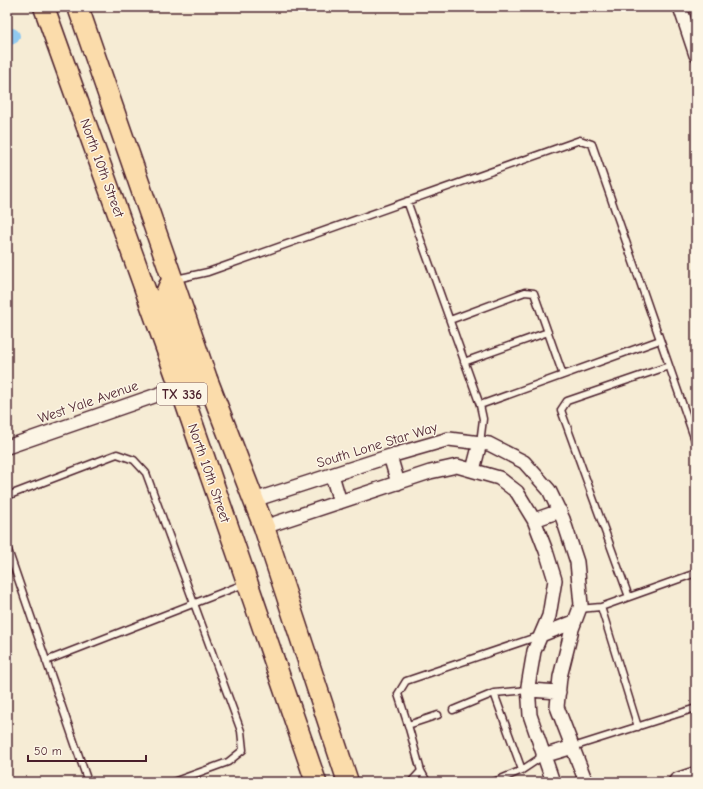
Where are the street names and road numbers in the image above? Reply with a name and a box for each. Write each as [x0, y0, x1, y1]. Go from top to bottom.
street label: North 10th Street [76, 116, 128, 221]
street label: West Yale Avenue [36, 377, 140, 427]
road number: TX 336 [157, 383, 207, 405]
street label: South Lone Star Way [314, 418, 440, 471]
street label: North 10th Street [184, 421, 234, 526]

